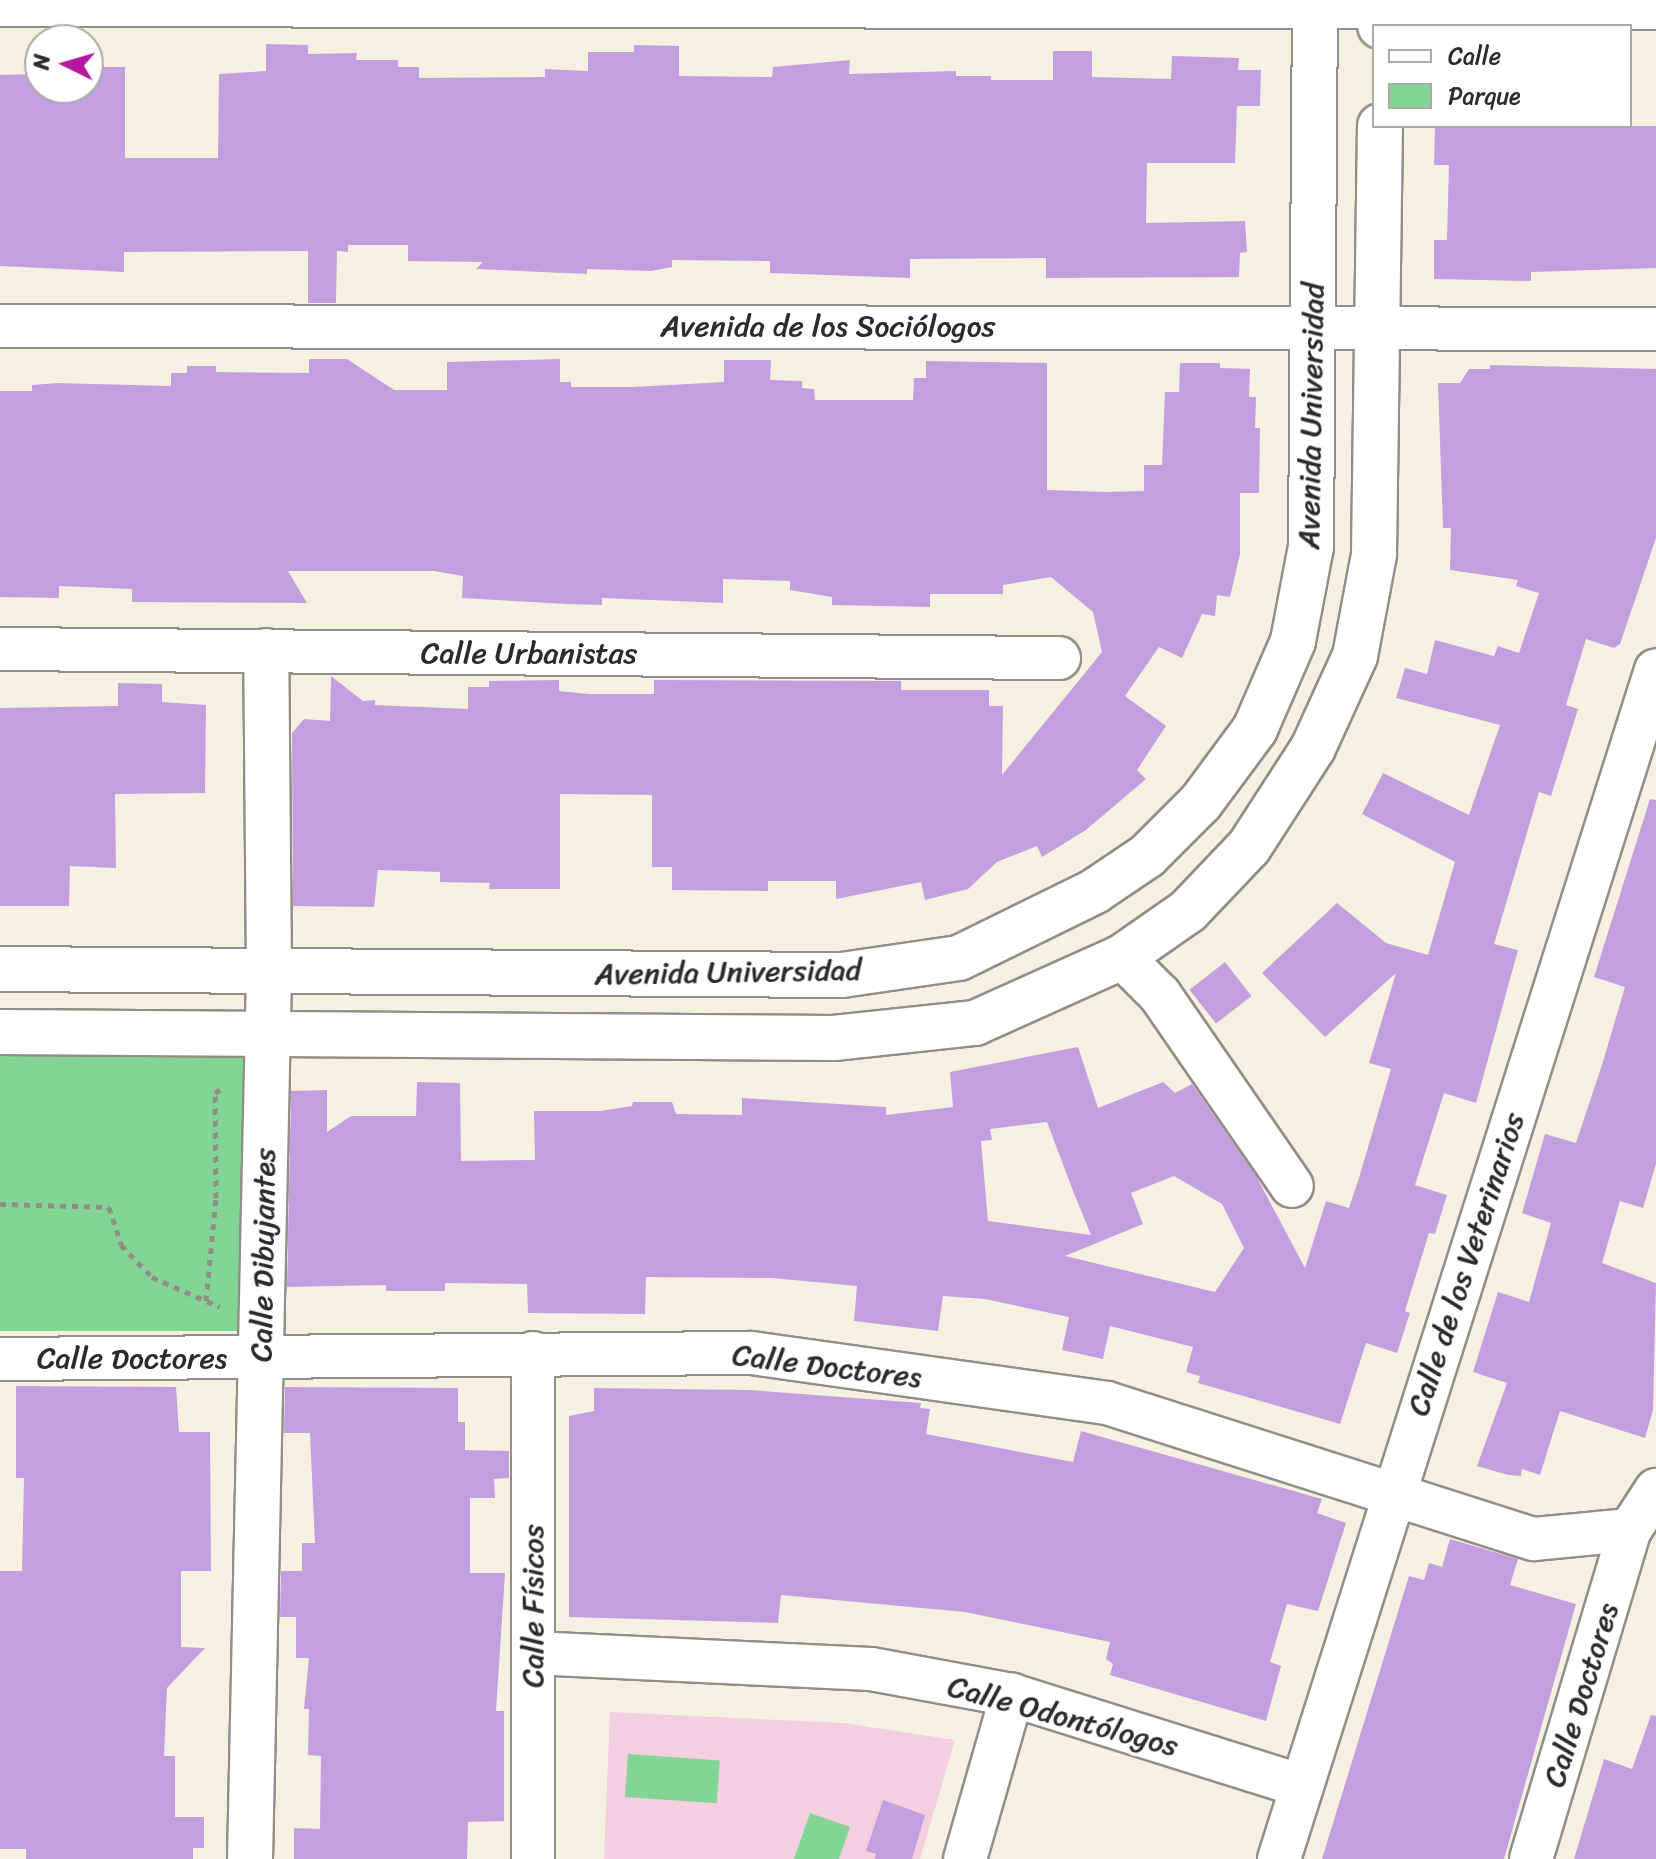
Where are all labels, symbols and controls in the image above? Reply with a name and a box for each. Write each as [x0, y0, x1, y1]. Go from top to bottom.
north arrow [24, 24, 104, 104]
legend [1372, 24, 1632, 128]
text: Calle [1448, 35, 1501, 77]
text: N [21, 53, 62, 71]
text: Parque [1448, 75, 1521, 117]
street label: Avenida Universidad [1291, 282, 1331, 550]
street label: Avenida de los Sociólogos [660, 308, 996, 344]
street label: Calle Urbanistas [421, 635, 637, 671]
street label: Avenida Universidad [594, 952, 862, 992]
street label: Calle de los Veterinarios [1400, 1107, 1532, 1421]
street label: Calle Dibujantes [243, 1147, 283, 1363]
street label: Calle Doctores [730, 1336, 924, 1396]
street label: Calle Doctores [36, 1340, 228, 1376]
street label: Calle Físicos [515, 1524, 551, 1688]
street label: Calle Doctores [1536, 1598, 1626, 1792]
street label: Calle Odontólogos [945, 1668, 1181, 1764]

